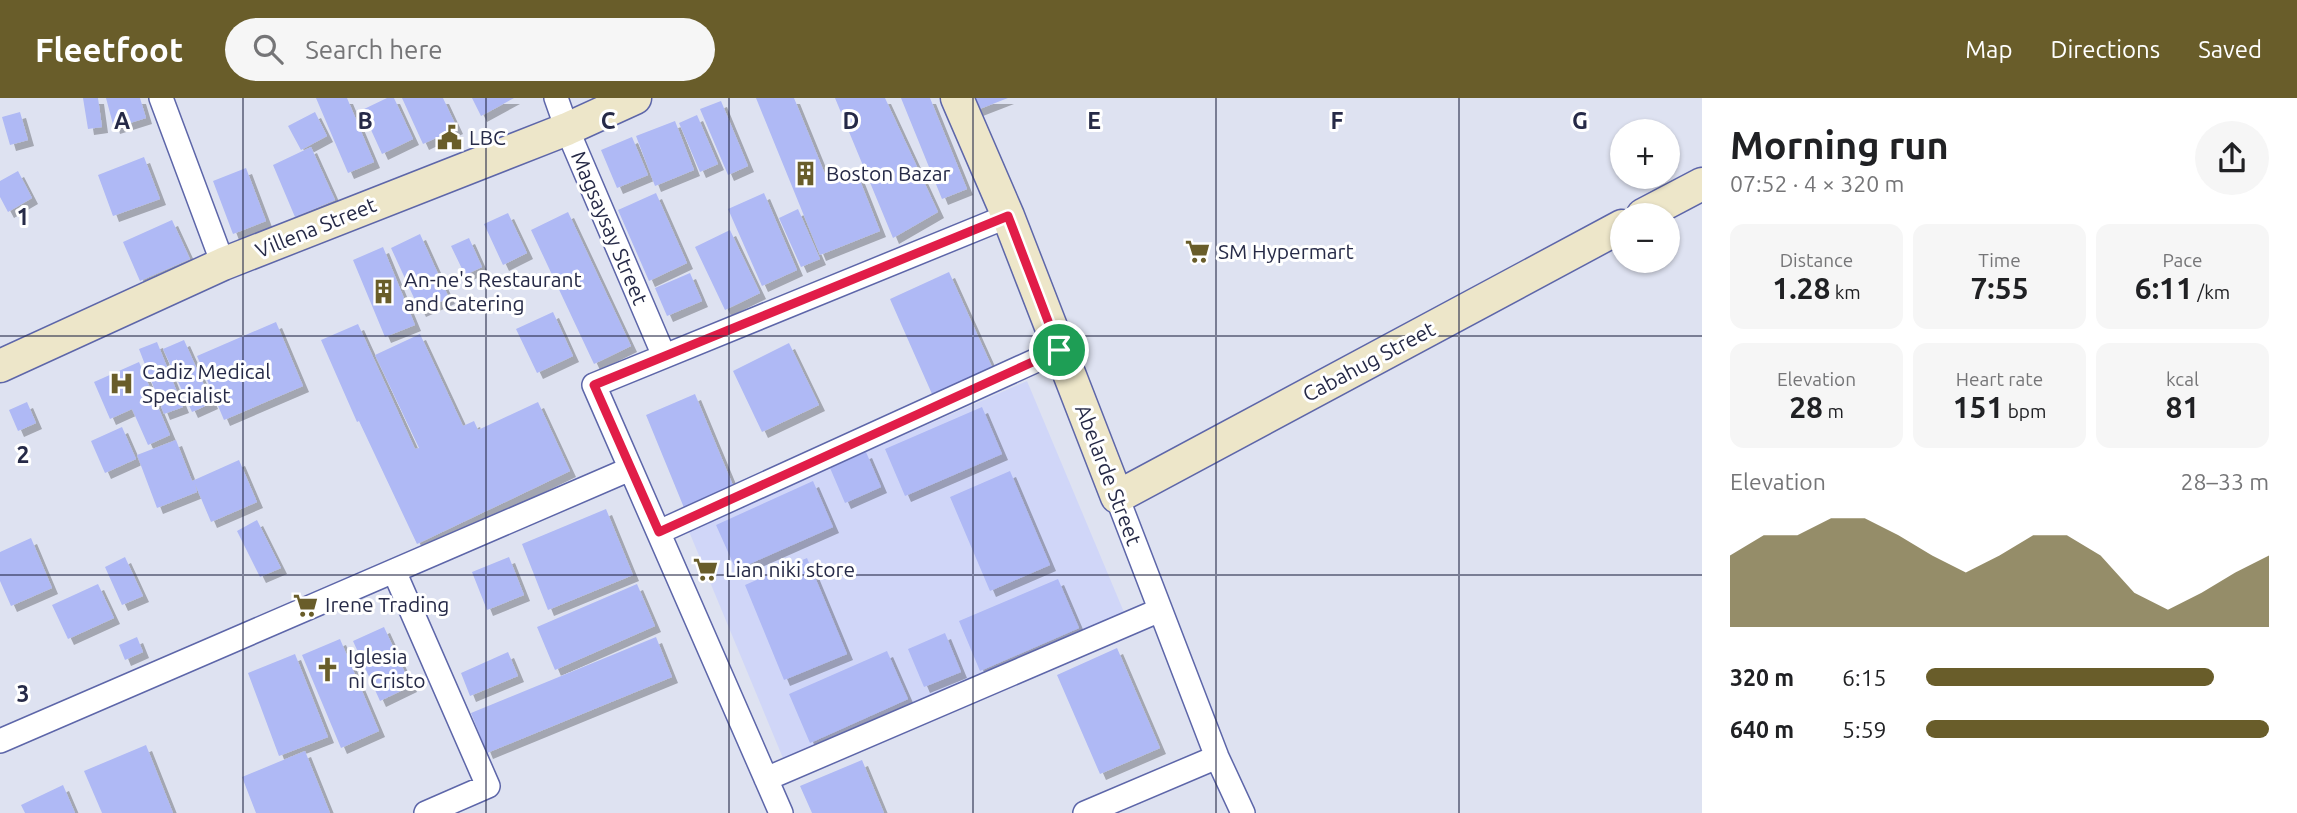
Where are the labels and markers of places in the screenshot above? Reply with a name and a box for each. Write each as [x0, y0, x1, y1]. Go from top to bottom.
public building icon: LBC [435, 124, 463, 152]
place label: LBC [469, 125, 506, 149]
building icon: Boston Bazar [792, 160, 820, 188]
place label: Boston Bazar [826, 161, 951, 185]
supermarket icon: SM Hypermart [1184, 238, 1212, 266]
place label: SM Hypermart [1218, 239, 1354, 263]
place label: An-ne's Restaurant and Catering [404, 267, 582, 315]
building icon: An-ne's Restaurant and Catering [370, 278, 398, 306]
pin [1029, 320, 1089, 380]
place label: Cadiz Medical Specialist [142, 359, 271, 407]
hospital icon: Cadiz Medical Specialist [108, 370, 136, 398]
supermarket icon: Lian niki store [691, 556, 719, 584]
place label: Lian niki store [725, 557, 855, 581]
supermarket icon: Irene Trading [291, 591, 319, 619]
place label: Irene Trading [325, 592, 449, 616]
place label: Iglesia ni Cristo [348, 644, 425, 692]
church icon: Iglesia ni Cristo [314, 655, 342, 683]

